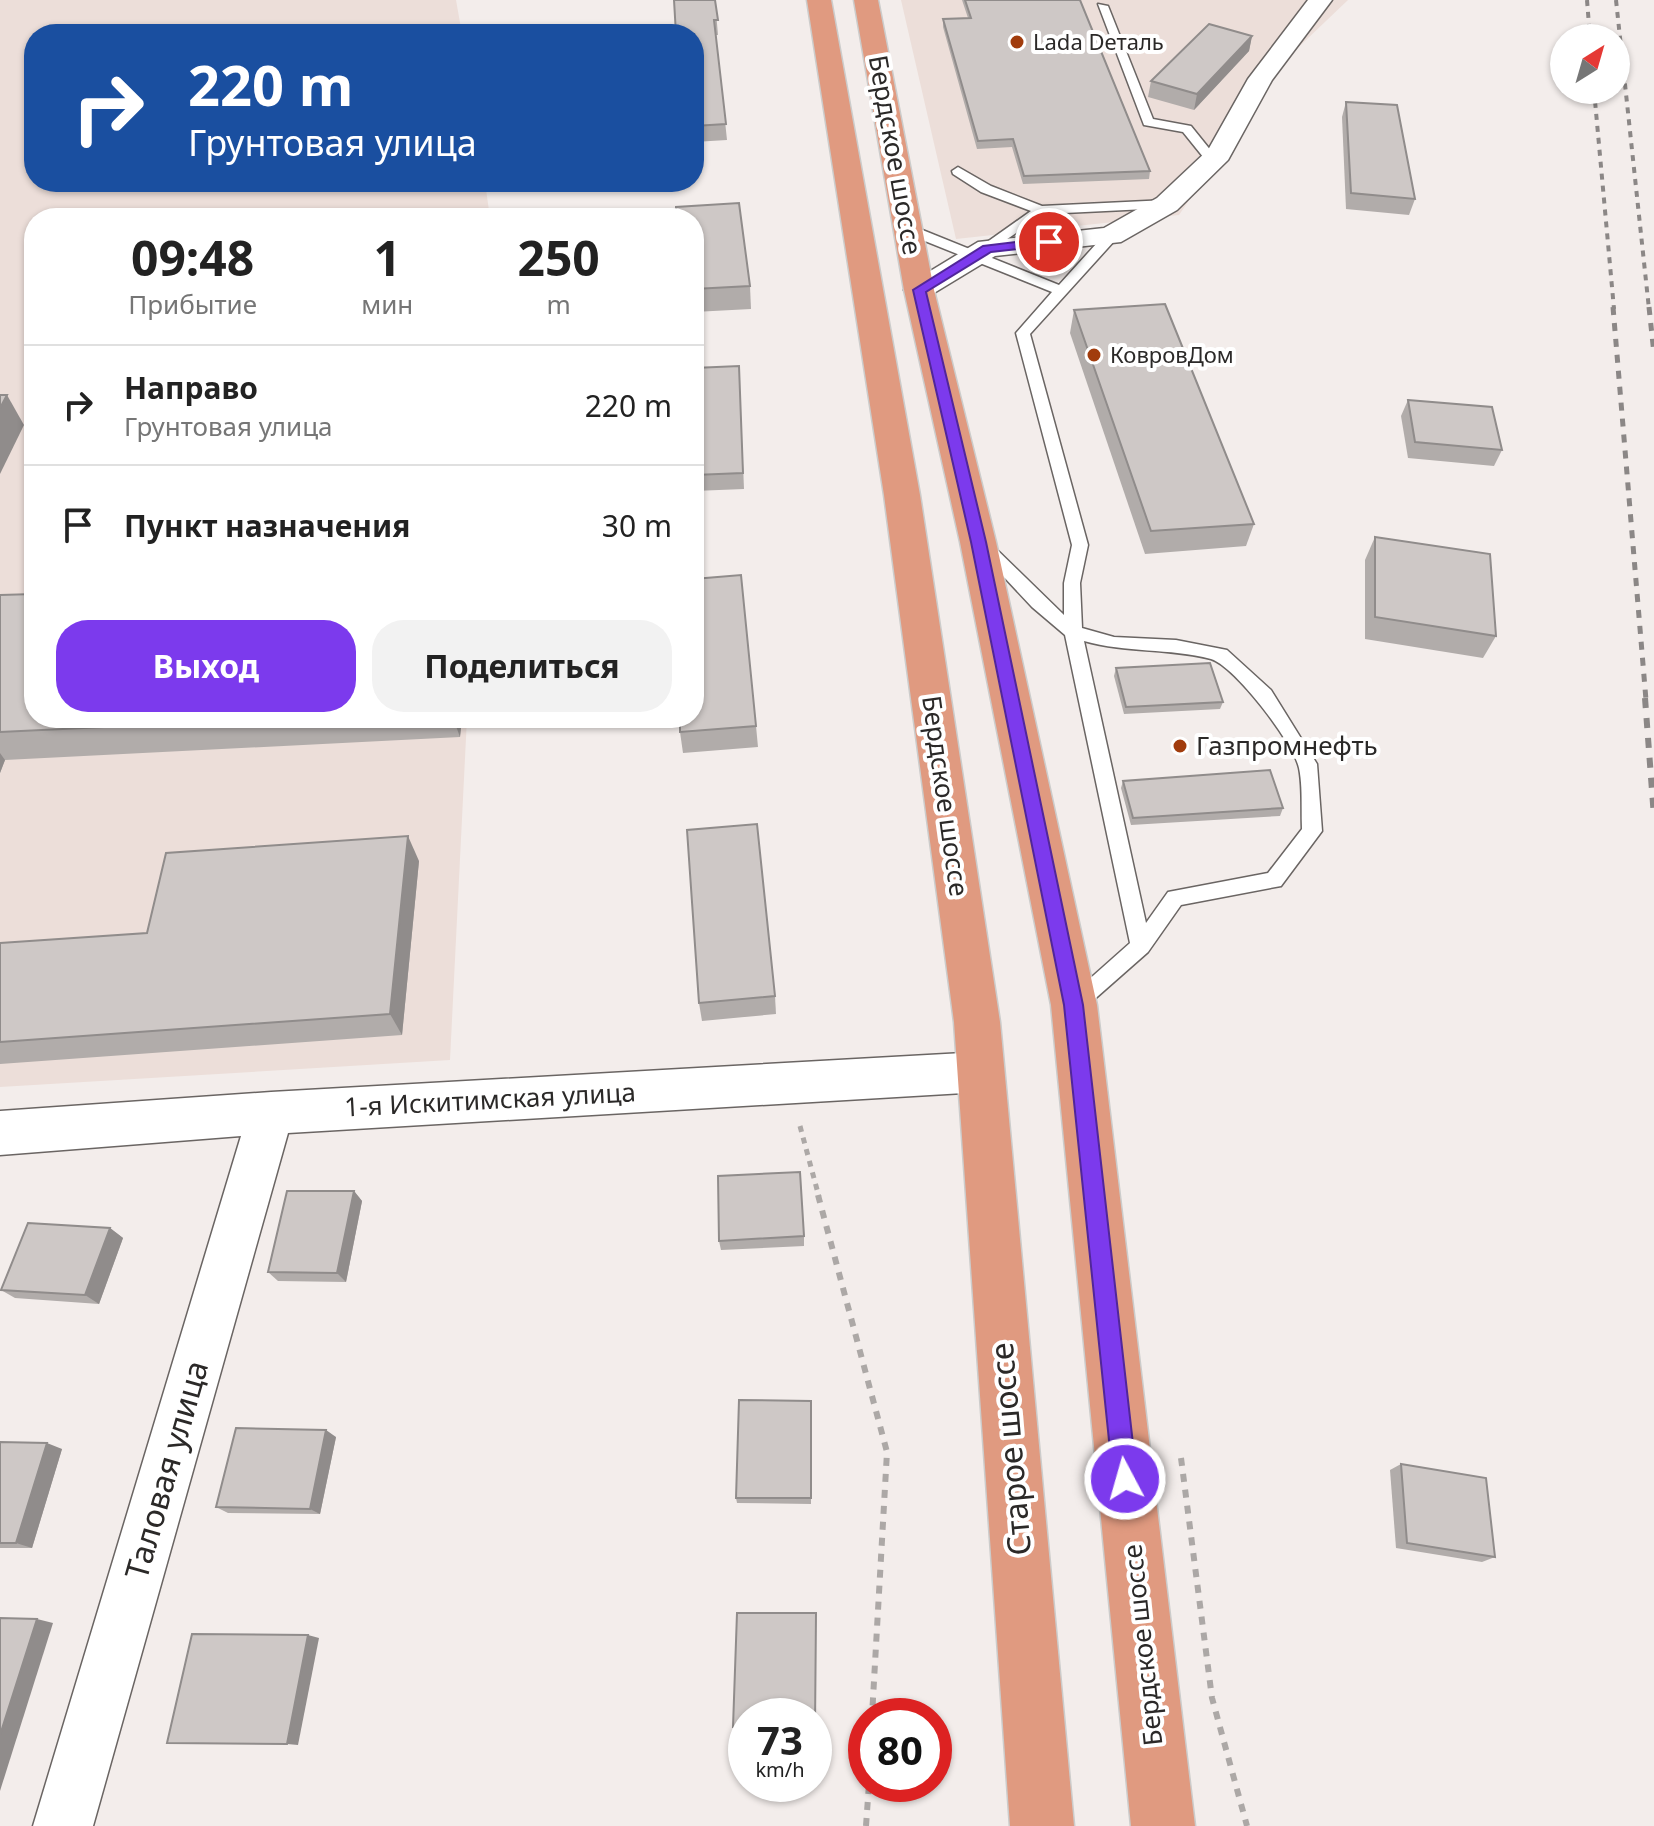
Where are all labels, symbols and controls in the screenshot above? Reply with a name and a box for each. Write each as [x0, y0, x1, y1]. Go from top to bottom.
north arrow [1550, 24, 1630, 104]
map controls [1550, 24, 1630, 104]
place label: Lada Dеталь [1033, 26, 1164, 56]
marker: Lada Dеталь [1008, 33, 1026, 51]
text: 220 m [188, 46, 353, 122]
street label: Бердское шоссе [861, 52, 931, 258]
icon: right [56, 56, 160, 160]
text: Грунтовая улица [188, 118, 477, 167]
pin [1015, 208, 1083, 276]
icon: arrive [1027, 220, 1071, 264]
text: 09:48 [131, 225, 254, 290]
text: 1 [373, 225, 401, 290]
text: 250 [517, 225, 600, 290]
text: Прибытие [128, 286, 257, 322]
text: мин [361, 286, 413, 322]
text: m [546, 286, 571, 322]
place label: КовровДом [1110, 339, 1234, 369]
marker: КовровДом [1085, 346, 1103, 364]
text: Направо [124, 367, 258, 408]
icon: right [56, 383, 100, 427]
text: 220 m [585, 385, 672, 426]
text: Грунтовая улица [124, 408, 333, 444]
icon: arrive [56, 503, 100, 547]
text: Пункт назначения [124, 505, 410, 546]
text: 30 m [602, 505, 672, 546]
button: Выход [56, 620, 356, 712]
button: Поделиться [372, 620, 672, 712]
street label: Бердское шоссе [914, 693, 978, 899]
place label: Газпромнефть [1196, 727, 1378, 763]
marker: Газпромнефть [1171, 737, 1189, 755]
street label: 1-я Искитимская улица [343, 1073, 637, 1125]
street label: Старое шоссе [979, 1341, 1040, 1557]
street label: Таловая улица [114, 1355, 217, 1584]
position arrow [1083, 1437, 1167, 1521]
street label: Бердское шоссе [1114, 1543, 1170, 1748]
speed limit sign: 80 [848, 1698, 952, 1802]
text: 73 [757, 1712, 803, 1767]
text: km/h [755, 1756, 805, 1783]

